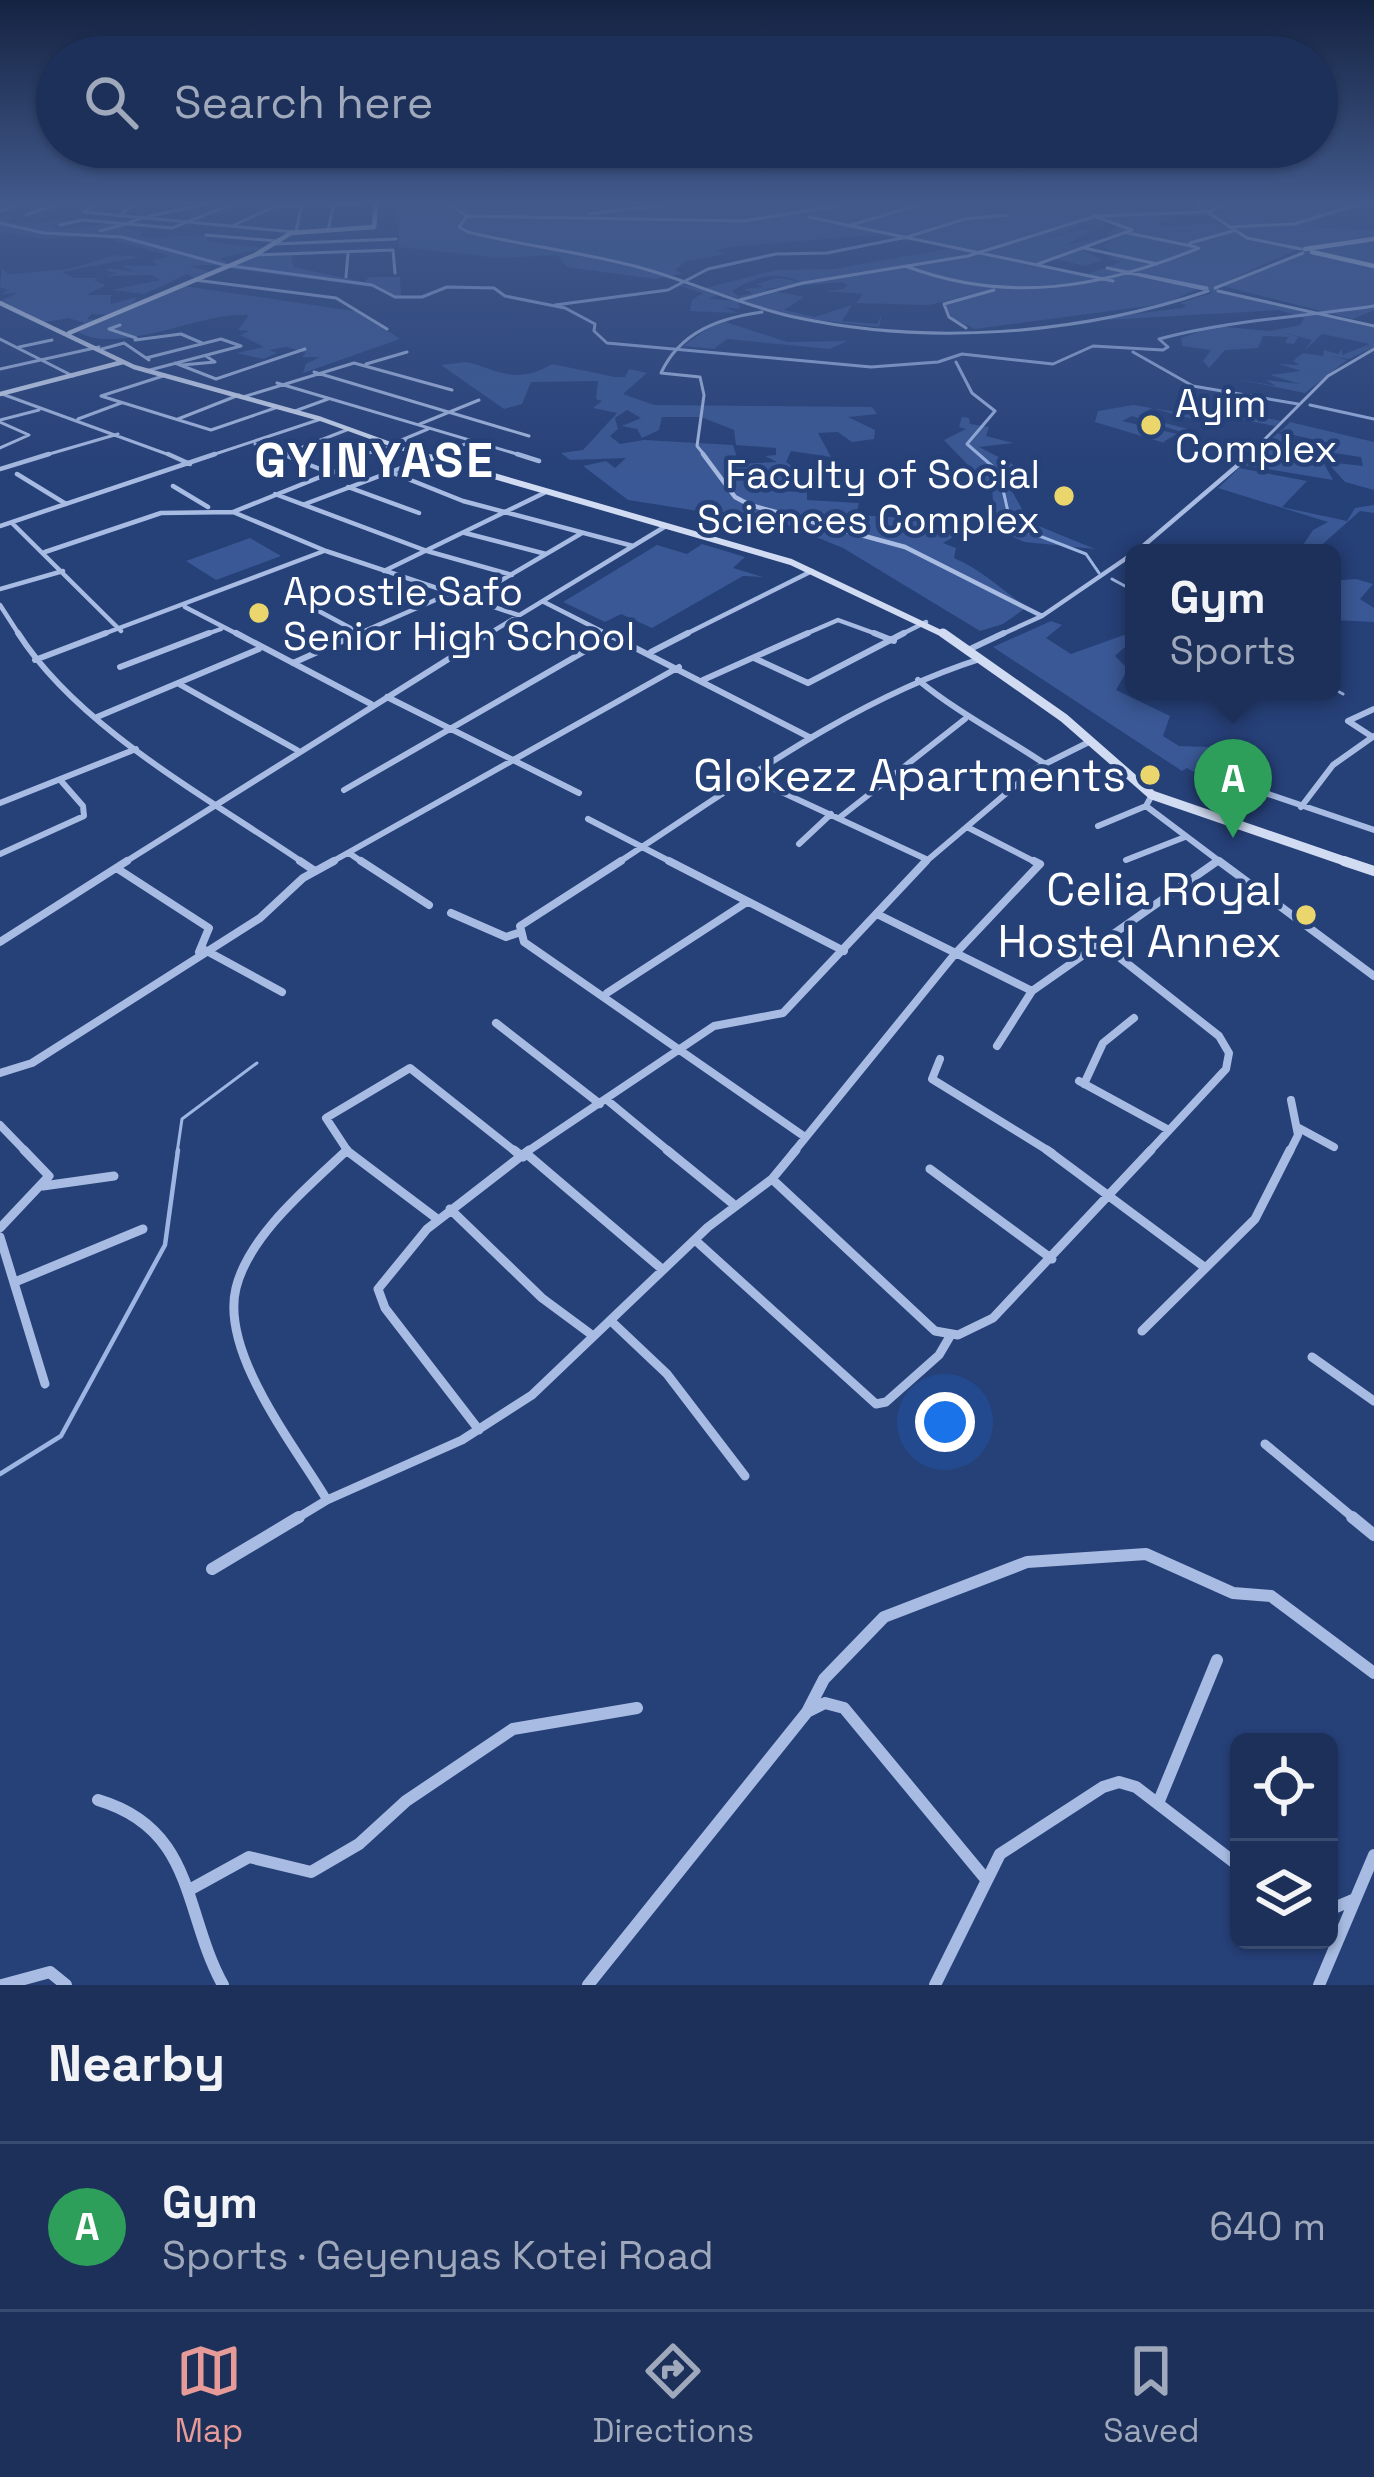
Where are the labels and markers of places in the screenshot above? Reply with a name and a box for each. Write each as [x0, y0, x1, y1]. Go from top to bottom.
place label: Ayim Complex [1175, 379, 1337, 473]
marker: Ayim Complex [1138, 412, 1164, 438]
place label: Faculty of Social Sciences Complex [697, 450, 1040, 544]
marker: Faculty of Social Sciences Complex [1051, 483, 1077, 509]
place label: Apostle Safo Senior High School [283, 567, 635, 661]
marker: Apostle Safo Senior High School [246, 600, 272, 626]
pin: A [1194, 739, 1272, 838]
place label: Glokezz Apartments [693, 747, 1126, 804]
marker: Glokezz Apartments [1137, 762, 1163, 788]
place label: Celia Royal Hostel Annex [998, 861, 1282, 970]
marker: Celia Royal Hostel Annex [1293, 902, 1319, 928]

